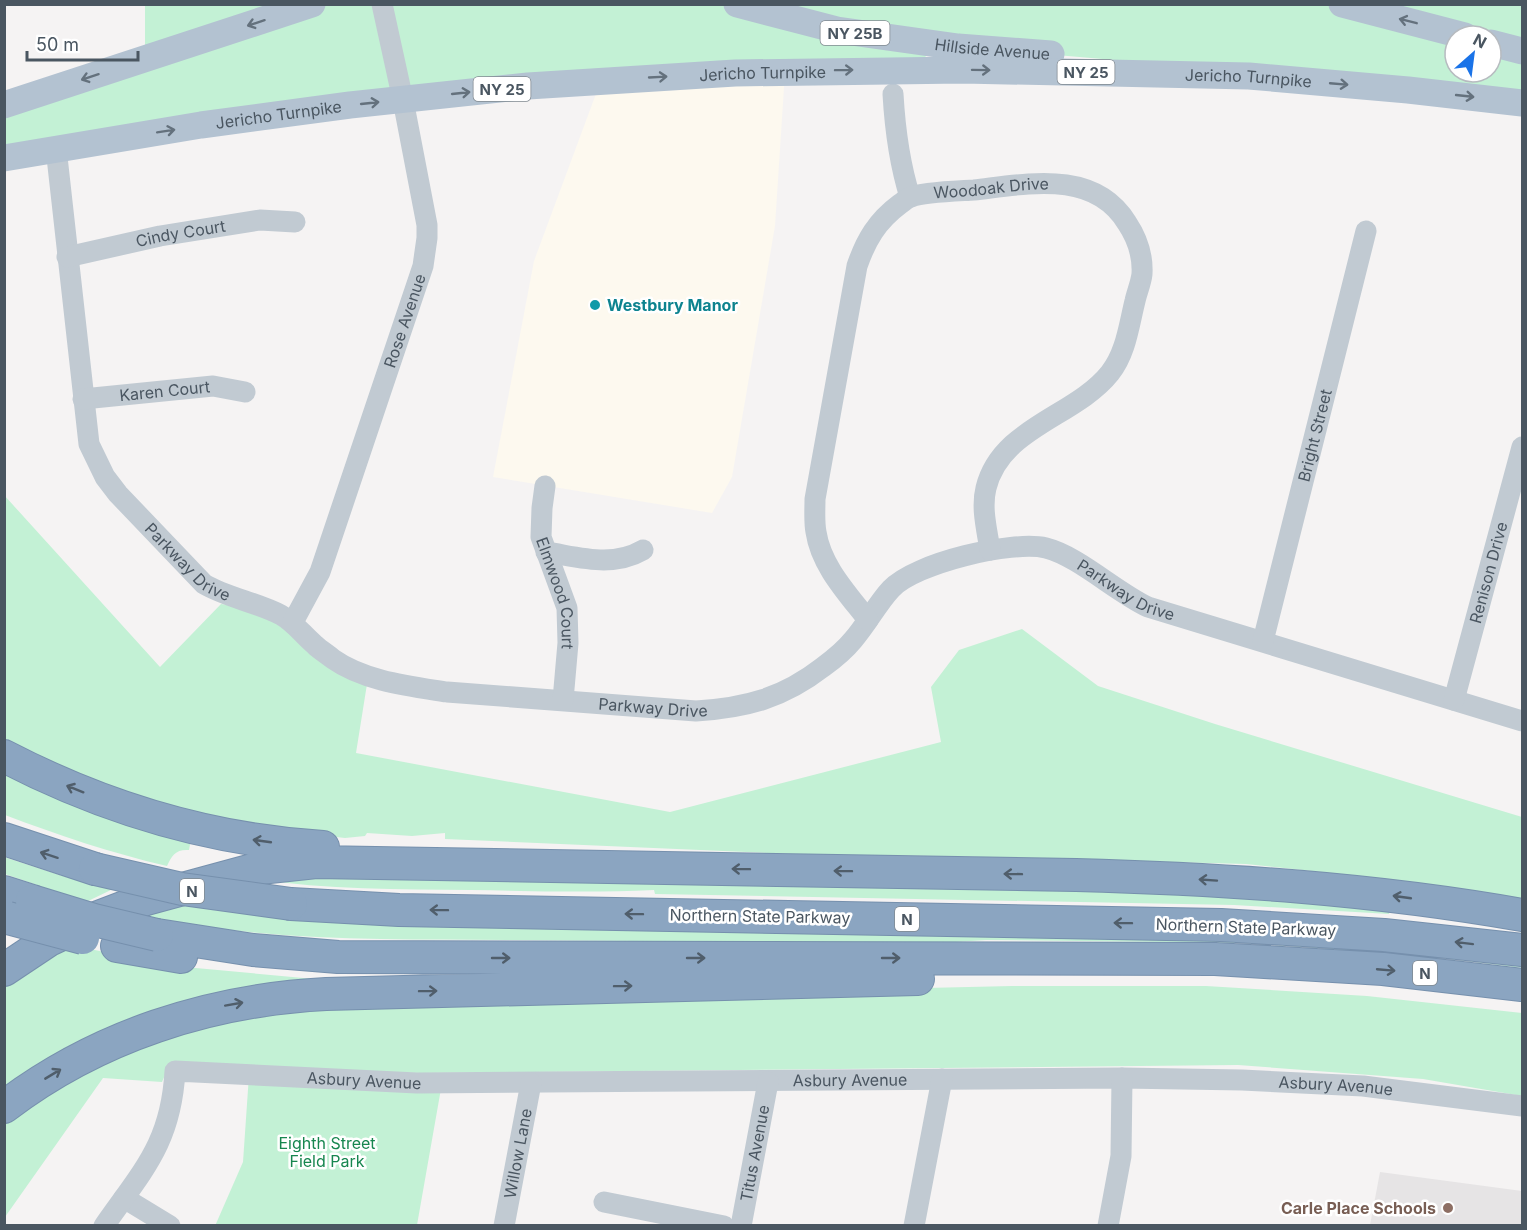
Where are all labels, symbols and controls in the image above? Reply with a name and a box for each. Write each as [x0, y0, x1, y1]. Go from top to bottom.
one-way arrow [1399, 15, 1418, 27]
one-way arrow [247, 18, 266, 29]
road number: NY 25B [820, 21, 890, 45]
scale bar [27, 24, 138, 62]
north arrow [1443, 24, 1503, 84]
text: N [1470, 29, 1490, 52]
text: 50 m [36, 34, 79, 55]
street label: Hillside Avenue [933, 34, 1051, 64]
road number: NY 25 [1058, 60, 1114, 84]
street label: Jericho Turnpike [698, 62, 826, 85]
one-way arrow [970, 64, 990, 76]
one-way arrow [833, 65, 853, 76]
street label: Jericho Turnpike [1185, 65, 1313, 91]
one-way arrow [81, 72, 100, 83]
one-way arrow [648, 72, 668, 83]
road number: NY 25 [474, 77, 530, 101]
one-way arrow [1329, 79, 1349, 90]
one-way arrow [451, 87, 471, 98]
one-way arrow [1455, 91, 1475, 102]
street label: Jericho Turnpike [214, 96, 343, 133]
one-way arrow [360, 97, 380, 108]
one-way arrow [156, 125, 176, 136]
street label: Woodoak Drive [933, 173, 1049, 203]
street label: Cindy Court [134, 216, 227, 251]
street label: Rose Avenue [379, 271, 430, 370]
place label: Westbury Manor [607, 295, 738, 315]
marker: Westbury Manor [588, 298, 602, 312]
street label: Karen Court [118, 376, 211, 405]
street label: Bright Street [1293, 387, 1336, 484]
street label: Parkway Drive [141, 518, 233, 605]
street label: Renison Drive [1465, 519, 1511, 626]
street label: Elmwood Court [532, 534, 578, 650]
street label: Parkway Drive [1074, 555, 1177, 625]
street label: Parkway Drive [598, 694, 708, 721]
one-way arrow [66, 783, 85, 794]
one-way arrow [253, 835, 273, 846]
one-way arrow [40, 849, 59, 860]
one-way arrow [732, 863, 752, 875]
one-way arrow [834, 865, 854, 877]
one-way arrow [1004, 868, 1024, 880]
one-way arrow [1199, 874, 1219, 885]
road number: N [180, 879, 204, 903]
one-way arrow [1393, 891, 1413, 902]
one-way arrow [430, 904, 450, 916]
street label: Northern State Parkway [669, 904, 851, 928]
road number: N [895, 907, 919, 931]
one-way arrow [625, 908, 645, 920]
street label: Northern State Parkway [1155, 914, 1337, 940]
one-way arrow [1114, 917, 1134, 929]
one-way arrow [1455, 937, 1475, 948]
one-way arrow [491, 952, 511, 964]
one-way arrow [686, 952, 706, 964]
one-way arrow [881, 952, 901, 964]
road number: N [1413, 961, 1437, 985]
one-way arrow [1375, 964, 1395, 975]
one-way arrow [613, 981, 633, 992]
one-way arrow [418, 985, 438, 997]
one-way arrow [224, 998, 243, 1009]
one-way arrow [44, 1068, 61, 1080]
street label: Asbury Avenue [306, 1068, 422, 1093]
street label: Asbury Avenue [793, 1070, 907, 1090]
street label: Asbury Avenue [1278, 1072, 1394, 1100]
street label: Titus Avenue [736, 1103, 774, 1203]
street label: Willow Lane [499, 1107, 536, 1200]
park label: Eighth Street Field Park [278, 1133, 376, 1171]
place label: Carle Place Schools [1281, 1198, 1436, 1218]
marker: Carle Place Schools [1441, 1201, 1455, 1215]

